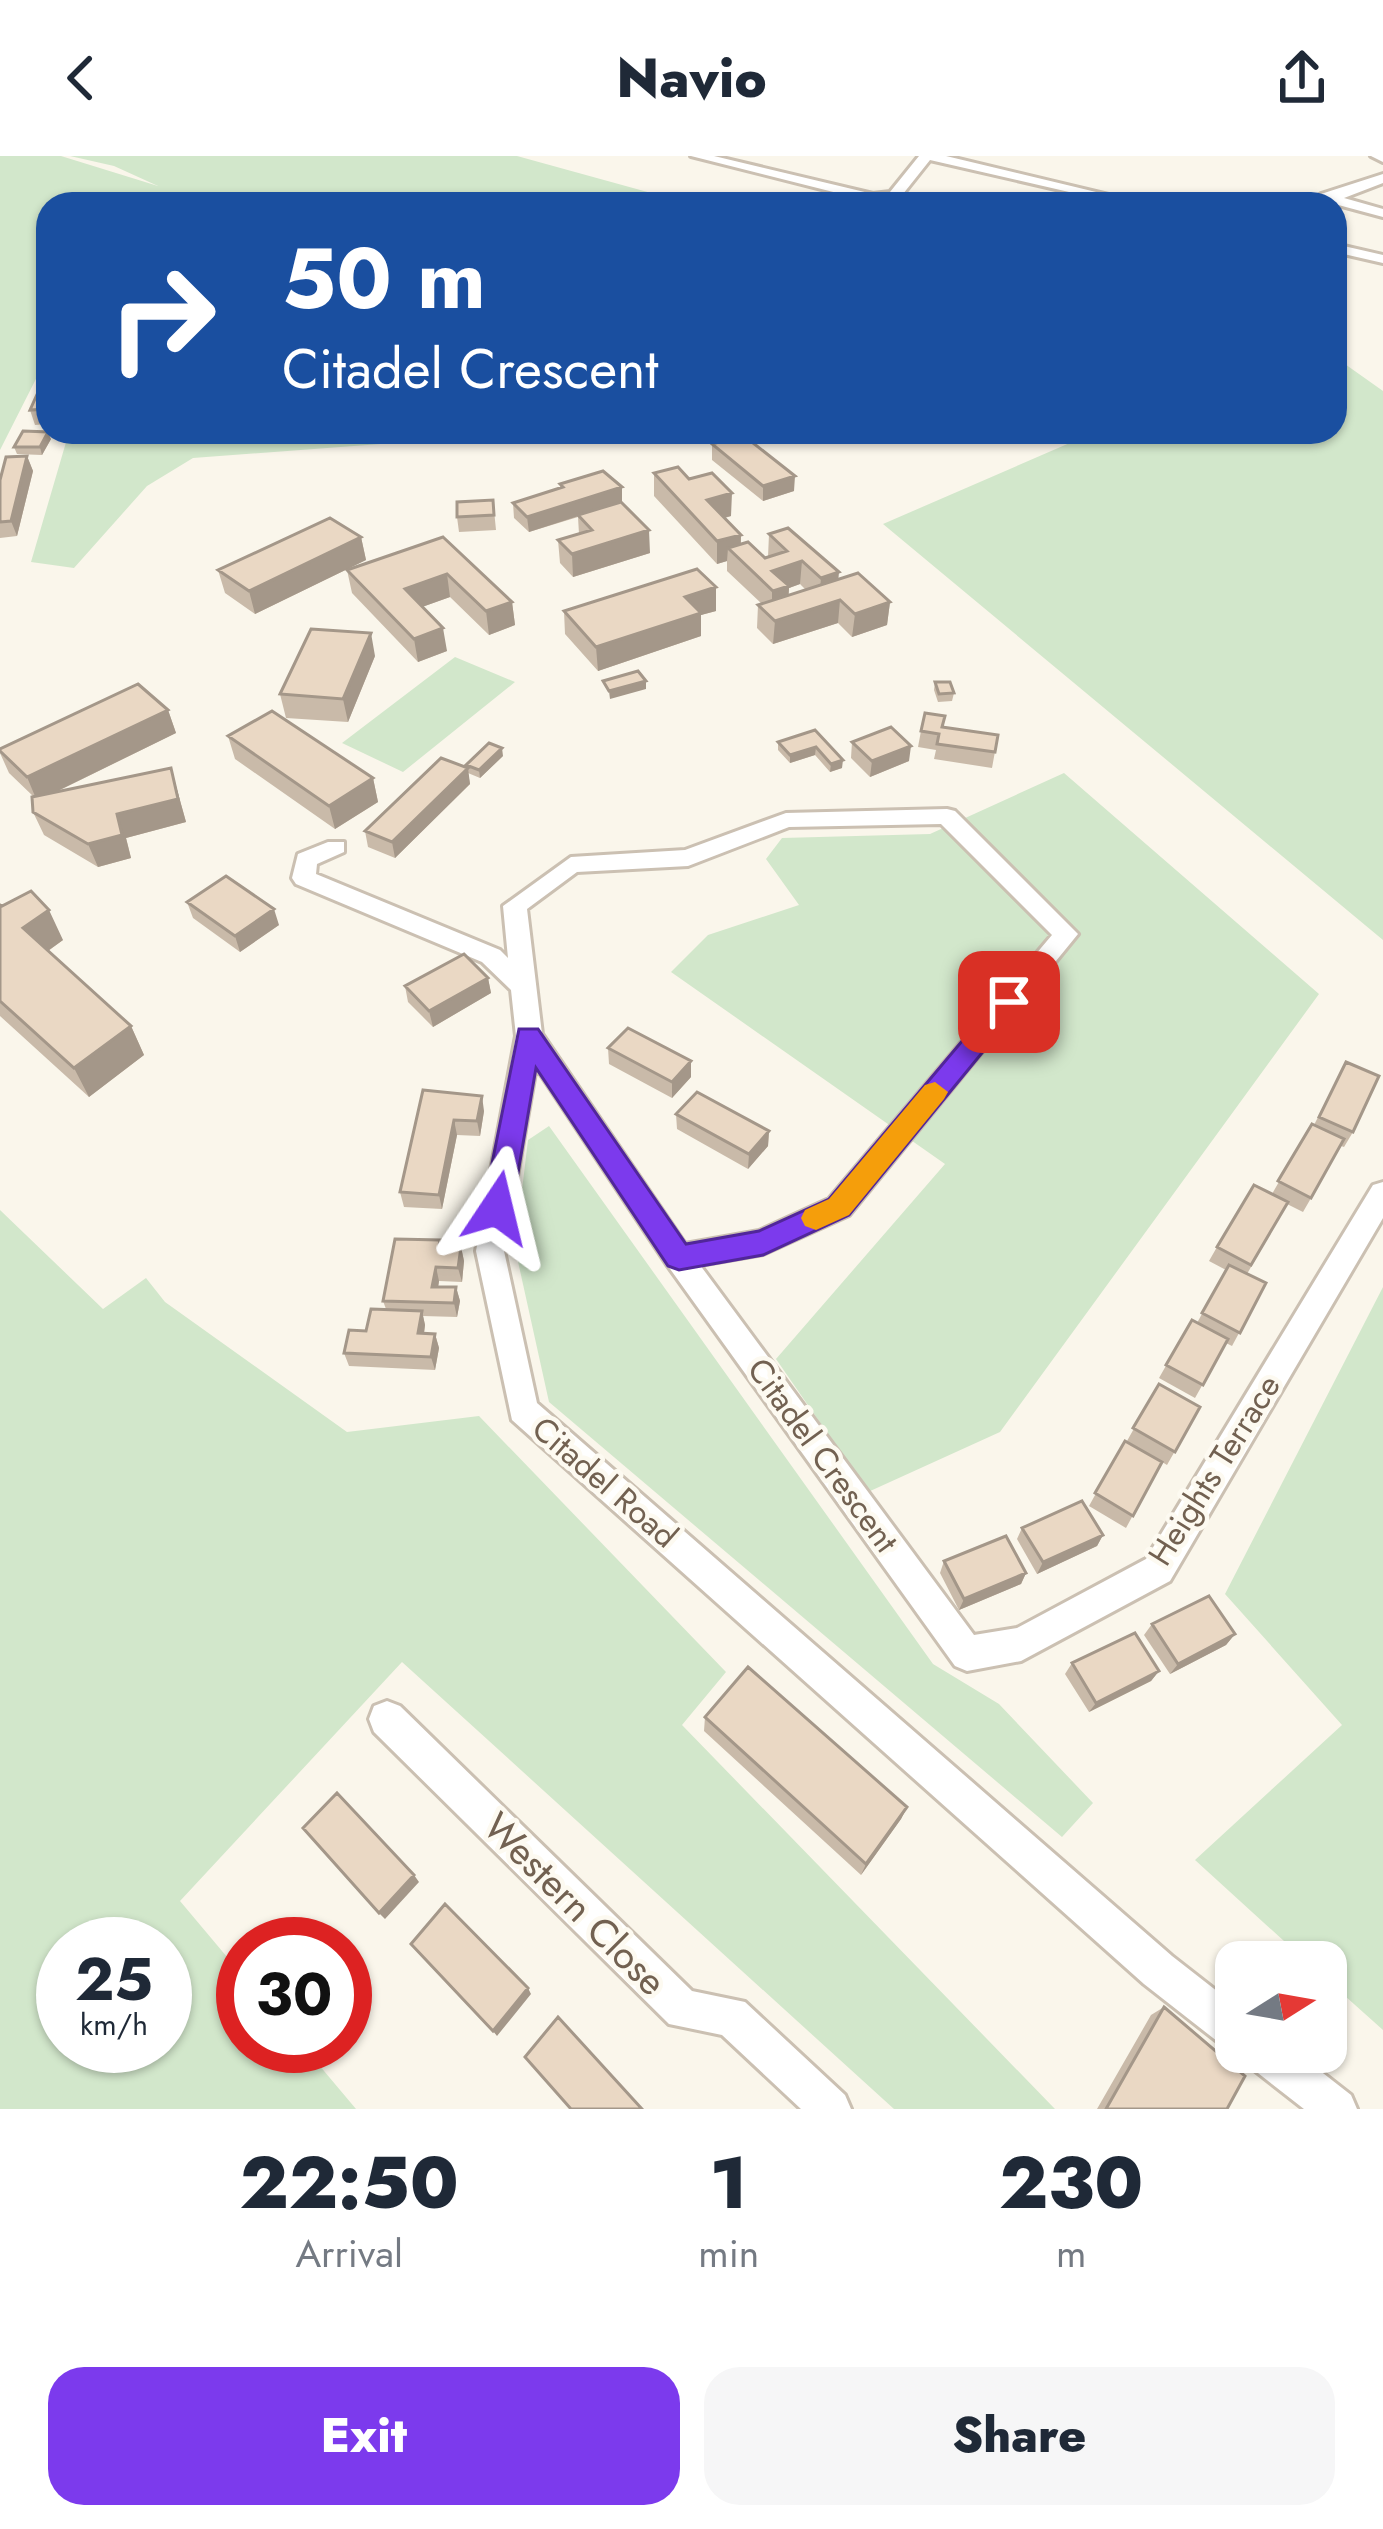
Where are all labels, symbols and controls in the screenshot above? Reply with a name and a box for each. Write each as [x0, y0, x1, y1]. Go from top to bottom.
text: Navio [616, 39, 767, 117]
icon: back [48, 45, 114, 111]
icon: share [1269, 45, 1335, 111]
text: 50 m [282, 218, 486, 340]
icon: right [84, 240, 240, 396]
text: Citadel Crescent [282, 330, 658, 408]
pin [958, 951, 1060, 1053]
icon: arrive [976, 969, 1042, 1035]
position arrow [434, 1145, 560, 1271]
street label: Citadel Crescent [736, 1348, 910, 1562]
street label: Heights Terrace [1137, 1366, 1291, 1574]
street label: Citadel Road [522, 1405, 688, 1559]
street label: Western Close [470, 1799, 680, 2009]
speed limit sign: 30 [216, 1917, 372, 2073]
text: 25 [75, 1936, 153, 2023]
north arrow [1215, 1941, 1347, 2073]
map controls [1215, 1941, 1347, 2073]
text: km/h [80, 2003, 148, 2046]
text: 22:50 [240, 2131, 459, 2235]
text: 1 [710, 2131, 748, 2235]
text: 230 [999, 2131, 1143, 2235]
text: Arrival [295, 2225, 403, 2282]
text: min [698, 2225, 759, 2282]
text: m [1056, 2225, 1086, 2282]
button: Exit [48, 2367, 680, 2505]
button: Share [704, 2367, 1335, 2505]

